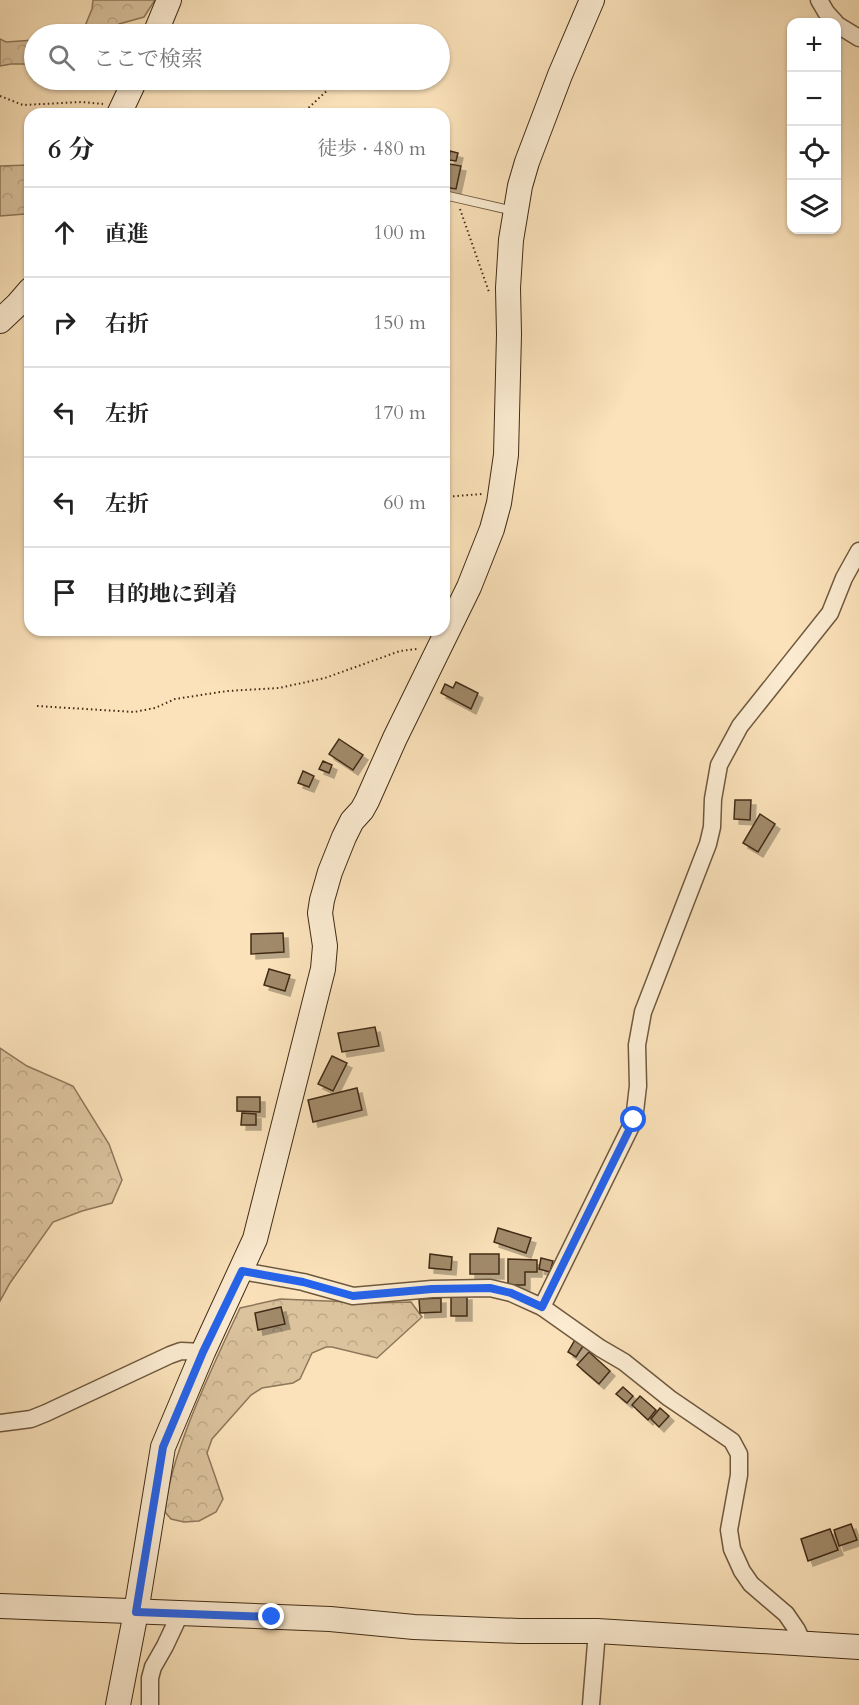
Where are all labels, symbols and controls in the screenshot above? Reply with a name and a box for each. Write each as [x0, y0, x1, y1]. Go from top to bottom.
map controls [787, 18, 841, 234]
button: + [787, 18, 841, 72]
search box [24, 24, 450, 90]
icon: search [45, 41, 78, 74]
text: ここで検索 [93, 44, 203, 74]
button: − [787, 72, 841, 126]
button: locate [787, 126, 841, 180]
text: 6 分 [48, 132, 94, 167]
text: 徒歩 · 480 m [317, 135, 426, 162]
button: layers [787, 180, 841, 234]
icon: ahead [48, 216, 81, 249]
text: 直進 [105, 219, 149, 249]
text: 100 m [373, 219, 426, 246]
icon: right [48, 306, 81, 339]
text: 右折 [105, 309, 149, 339]
text: 150 m [373, 309, 426, 336]
icon: left [48, 396, 81, 429]
text: 左折 [105, 399, 149, 429]
text: 170 m [373, 399, 426, 426]
icon: left [48, 486, 81, 519]
text: 左折 [105, 489, 149, 519]
text: 60 m [383, 489, 426, 516]
icon: arrive [48, 576, 81, 609]
text: 目的地に到着 [105, 579, 237, 609]
route start [620, 1106, 646, 1132]
route end [258, 1603, 284, 1629]

